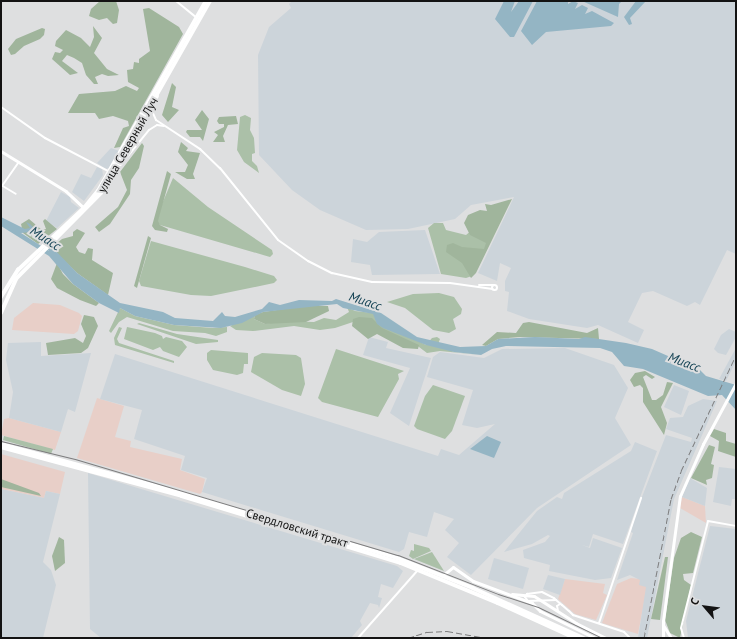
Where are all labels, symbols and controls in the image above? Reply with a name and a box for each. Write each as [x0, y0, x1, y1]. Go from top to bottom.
street label: улица Северный Луч [95, 95, 161, 195]
water label: Миасс [27, 223, 63, 255]
water label: Миасс [347, 289, 383, 315]
water label: Миасс [666, 350, 702, 376]
street label: Свердловский тракт [244, 506, 350, 550]
north arrow [685, 587, 725, 627]
text: С [687, 595, 702, 607]

